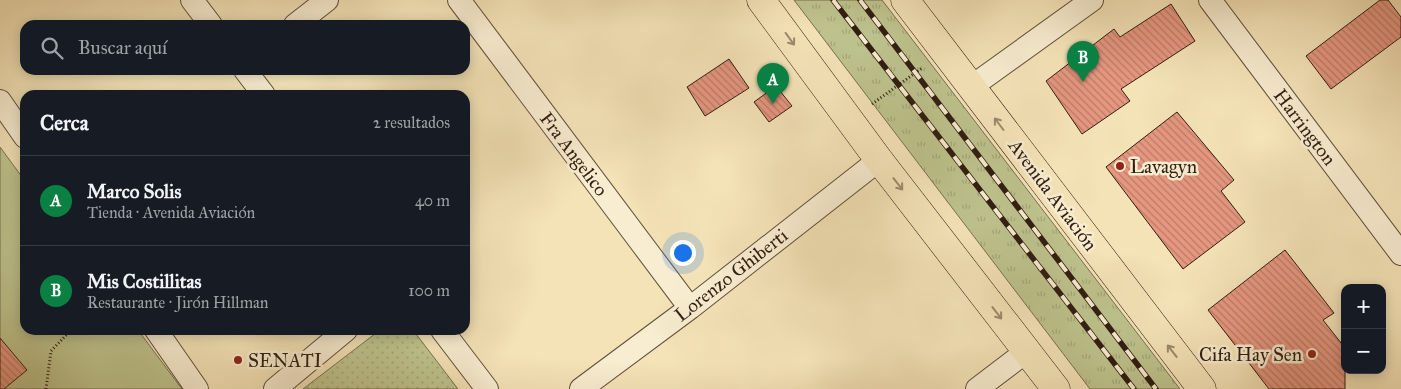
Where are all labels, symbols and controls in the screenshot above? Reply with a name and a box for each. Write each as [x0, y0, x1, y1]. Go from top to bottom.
search box [20, 20, 470, 75]
one-way arrow [785, 32, 796, 45]
icon: search [38, 34, 66, 62]
text: Buscar aquí [78, 36, 167, 59]
pin: B [1067, 41, 1099, 82]
pin: A [757, 63, 789, 104]
street label: Harrington [1268, 84, 1341, 170]
street label: Fra Angelico [534, 108, 613, 201]
text: Cerca [40, 110, 89, 136]
text: 2 resultados [373, 113, 450, 132]
one-way arrow [994, 117, 1004, 131]
street label: Avenida Aviación [1003, 134, 1102, 255]
place label: Lavagyn [1130, 155, 1197, 179]
marker: Lavagyn [1114, 160, 1126, 172]
one-way arrow [892, 177, 903, 190]
text: Marco Solis [87, 180, 181, 203]
text: A [51, 191, 61, 210]
text: 40 m [415, 191, 450, 210]
text: Tienda · Avenida Aviación [87, 203, 255, 222]
street label: Lorenzo Ghiberti [670, 224, 792, 326]
your location [670, 240, 696, 266]
text: Mis Costillitas [87, 270, 201, 293]
text: B [51, 281, 61, 300]
text: 100 m [408, 281, 450, 300]
map controls [1341, 284, 1386, 374]
button: + [1341, 284, 1386, 329]
text: Restaurante · Jirón Hillman [87, 293, 269, 312]
one-way arrow [991, 306, 1002, 319]
button: − [1341, 329, 1386, 374]
place label: Cifa Hay Sen [1199, 343, 1302, 366]
one-way arrow [1166, 344, 1177, 357]
marker: Cifa Hay Sen [1306, 348, 1318, 360]
place label: SENATI [248, 349, 322, 372]
marker: SENATI [232, 354, 244, 366]

